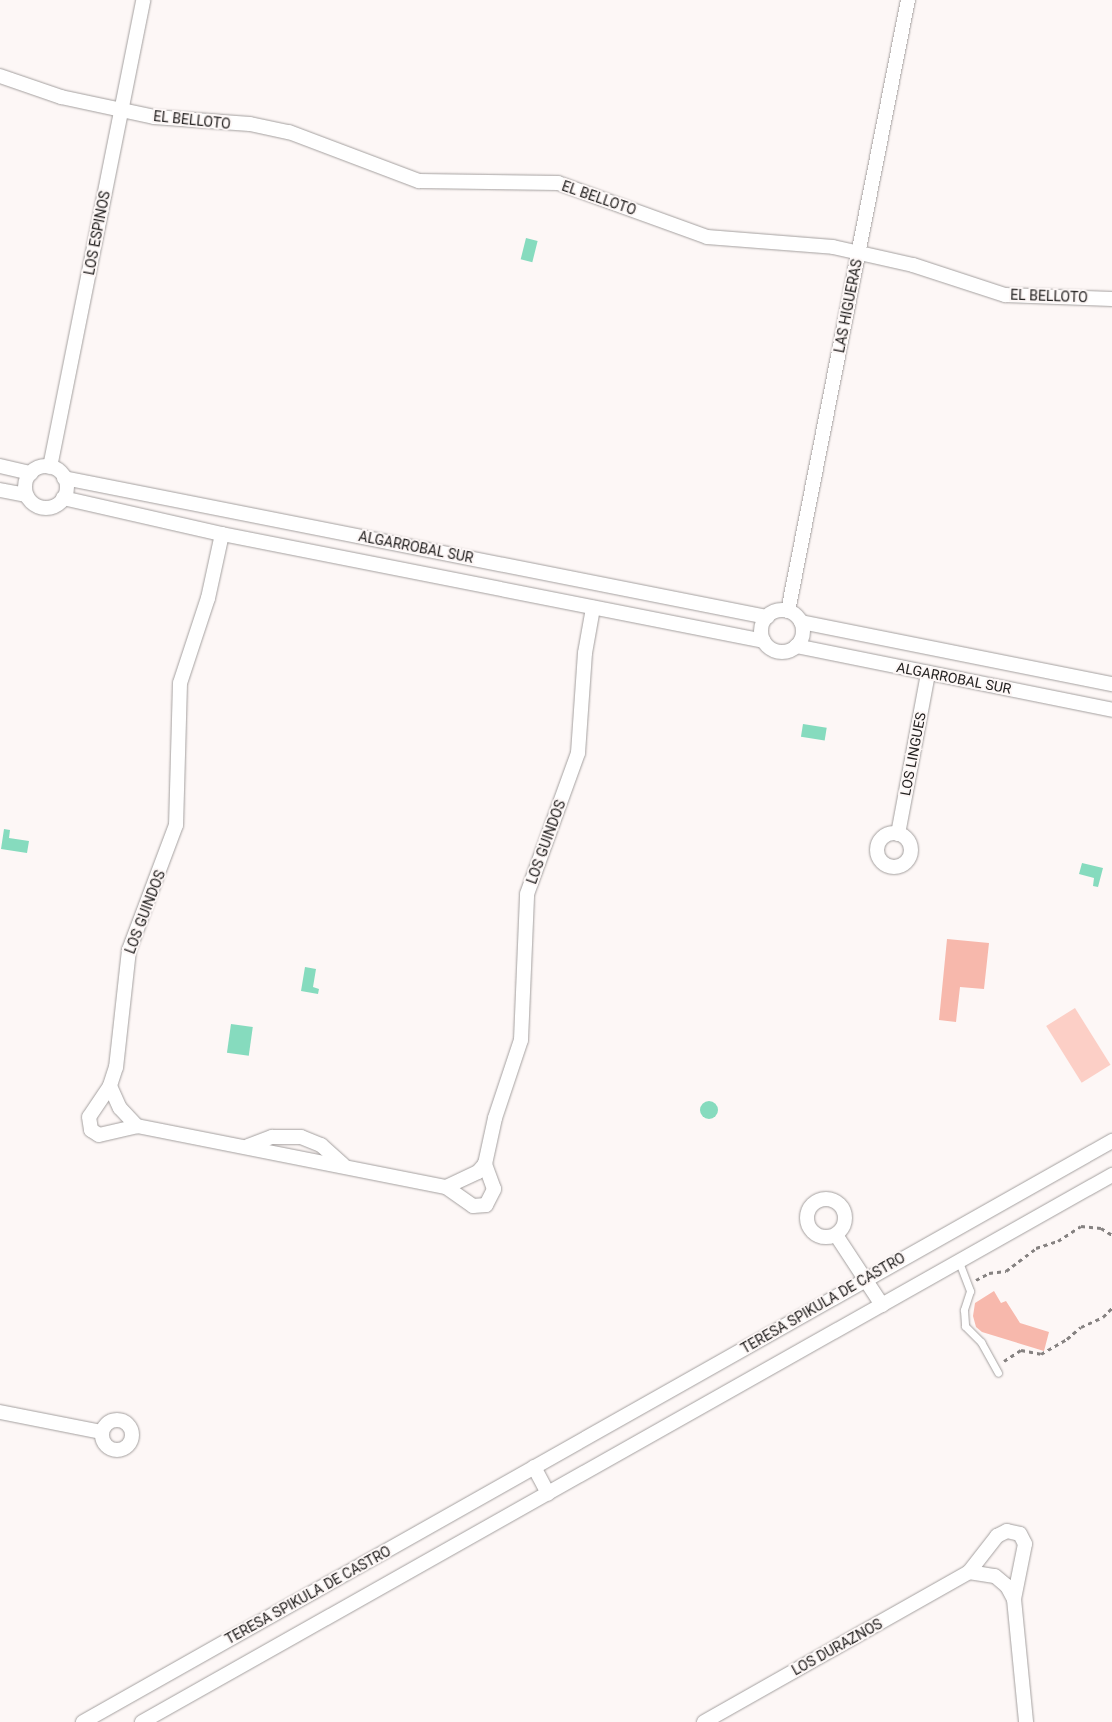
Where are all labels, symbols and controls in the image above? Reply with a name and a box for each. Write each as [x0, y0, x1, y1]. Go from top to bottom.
street label: EL BELLOTO [153, 108, 231, 132]
street label: EL BELLOTO [560, 177, 638, 219]
street label: LOS ESPINOS [81, 190, 113, 276]
street label: LAS HIGUERAS [831, 258, 865, 354]
street label: EL BELLOTO [1010, 286, 1088, 306]
street label: ALGARROBAL SUR [357, 528, 475, 566]
street label: ALGARROBAL SUR [895, 659, 1013, 697]
street label: LOS LINGUES [897, 711, 929, 797]
street label: LOS GUINDOS [523, 798, 569, 886]
street label: LOS GUINDOS [121, 868, 169, 956]
street label: TERESA SPIKULA DE CASTRO [738, 1249, 908, 1357]
street label: TERESA SPIKULA DE CASTRO [222, 1542, 394, 1648]
street label: LOS DURAZNOS [789, 1615, 885, 1679]

